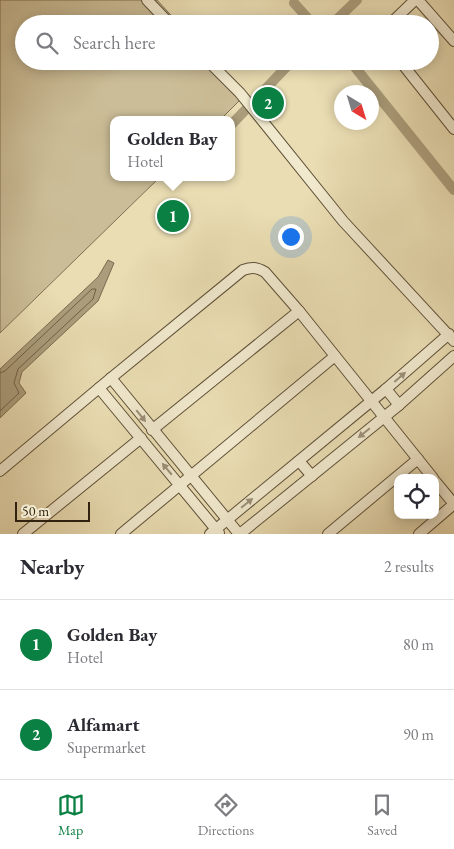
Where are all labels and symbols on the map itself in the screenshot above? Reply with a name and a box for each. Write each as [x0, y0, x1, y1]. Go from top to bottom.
pin: 2 [252, 84, 284, 122]
north arrow [334, 85, 379, 130]
pin: 1 [157, 197, 189, 235]
your location [278, 224, 304, 250]
one-way arrow [394, 372, 406, 383]
one-way arrow [136, 409, 147, 422]
one-way arrow [358, 428, 371, 439]
one-way arrow [161, 463, 172, 476]
one-way arrow [241, 497, 254, 508]
scale bar [15, 499, 90, 522]

